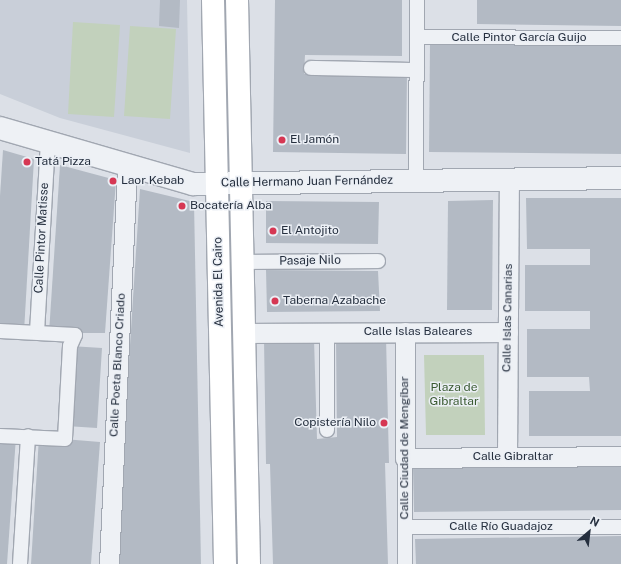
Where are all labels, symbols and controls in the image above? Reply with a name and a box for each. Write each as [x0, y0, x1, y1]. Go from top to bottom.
street label: Calle Pintor García Guijo [451, 31, 587, 45]
place label: El Jamón [290, 133, 339, 147]
marker: El Jamón [277, 135, 287, 145]
place label: Tatá Pizza [35, 155, 91, 169]
marker: Tatá Pizza [22, 157, 32, 167]
street label: Calle Hermano Juan Fernández [221, 173, 393, 191]
place label: Laor Kebab [121, 174, 184, 188]
marker: Laor Kebab [108, 176, 118, 186]
street label: Calle Pintor Matisse [32, 182, 52, 294]
place label: Bocatería Alba [190, 199, 272, 213]
marker: Bocatería Alba [177, 201, 187, 211]
place label: El Antojito [281, 224, 339, 238]
marker: El Antojito [268, 226, 278, 236]
street label: Avenida El Cairo [211, 237, 227, 327]
street label: Pasaje Nilo [279, 253, 341, 269]
street label: Calle Islas Canarias [500, 264, 516, 372]
street label: Calle Poeta Blanco Criado [107, 293, 129, 437]
place label: Taberna Azabache [283, 294, 386, 308]
marker: Taberna Azabache [270, 296, 280, 306]
street label: Calle Islas Baleares [364, 325, 472, 339]
street label: Calle Ciudad de Mengíbar [398, 376, 412, 520]
park label: Plaza de Gibraltar [429, 381, 479, 409]
place label: Copistería Nilo [294, 416, 376, 430]
marker: Copistería Nilo [379, 418, 389, 428]
street label: Calle Gibraltar [473, 450, 553, 464]
north arrow [569, 512, 609, 552]
text: N [588, 514, 601, 529]
street label: Calle Río Guadajoz [449, 520, 553, 534]

